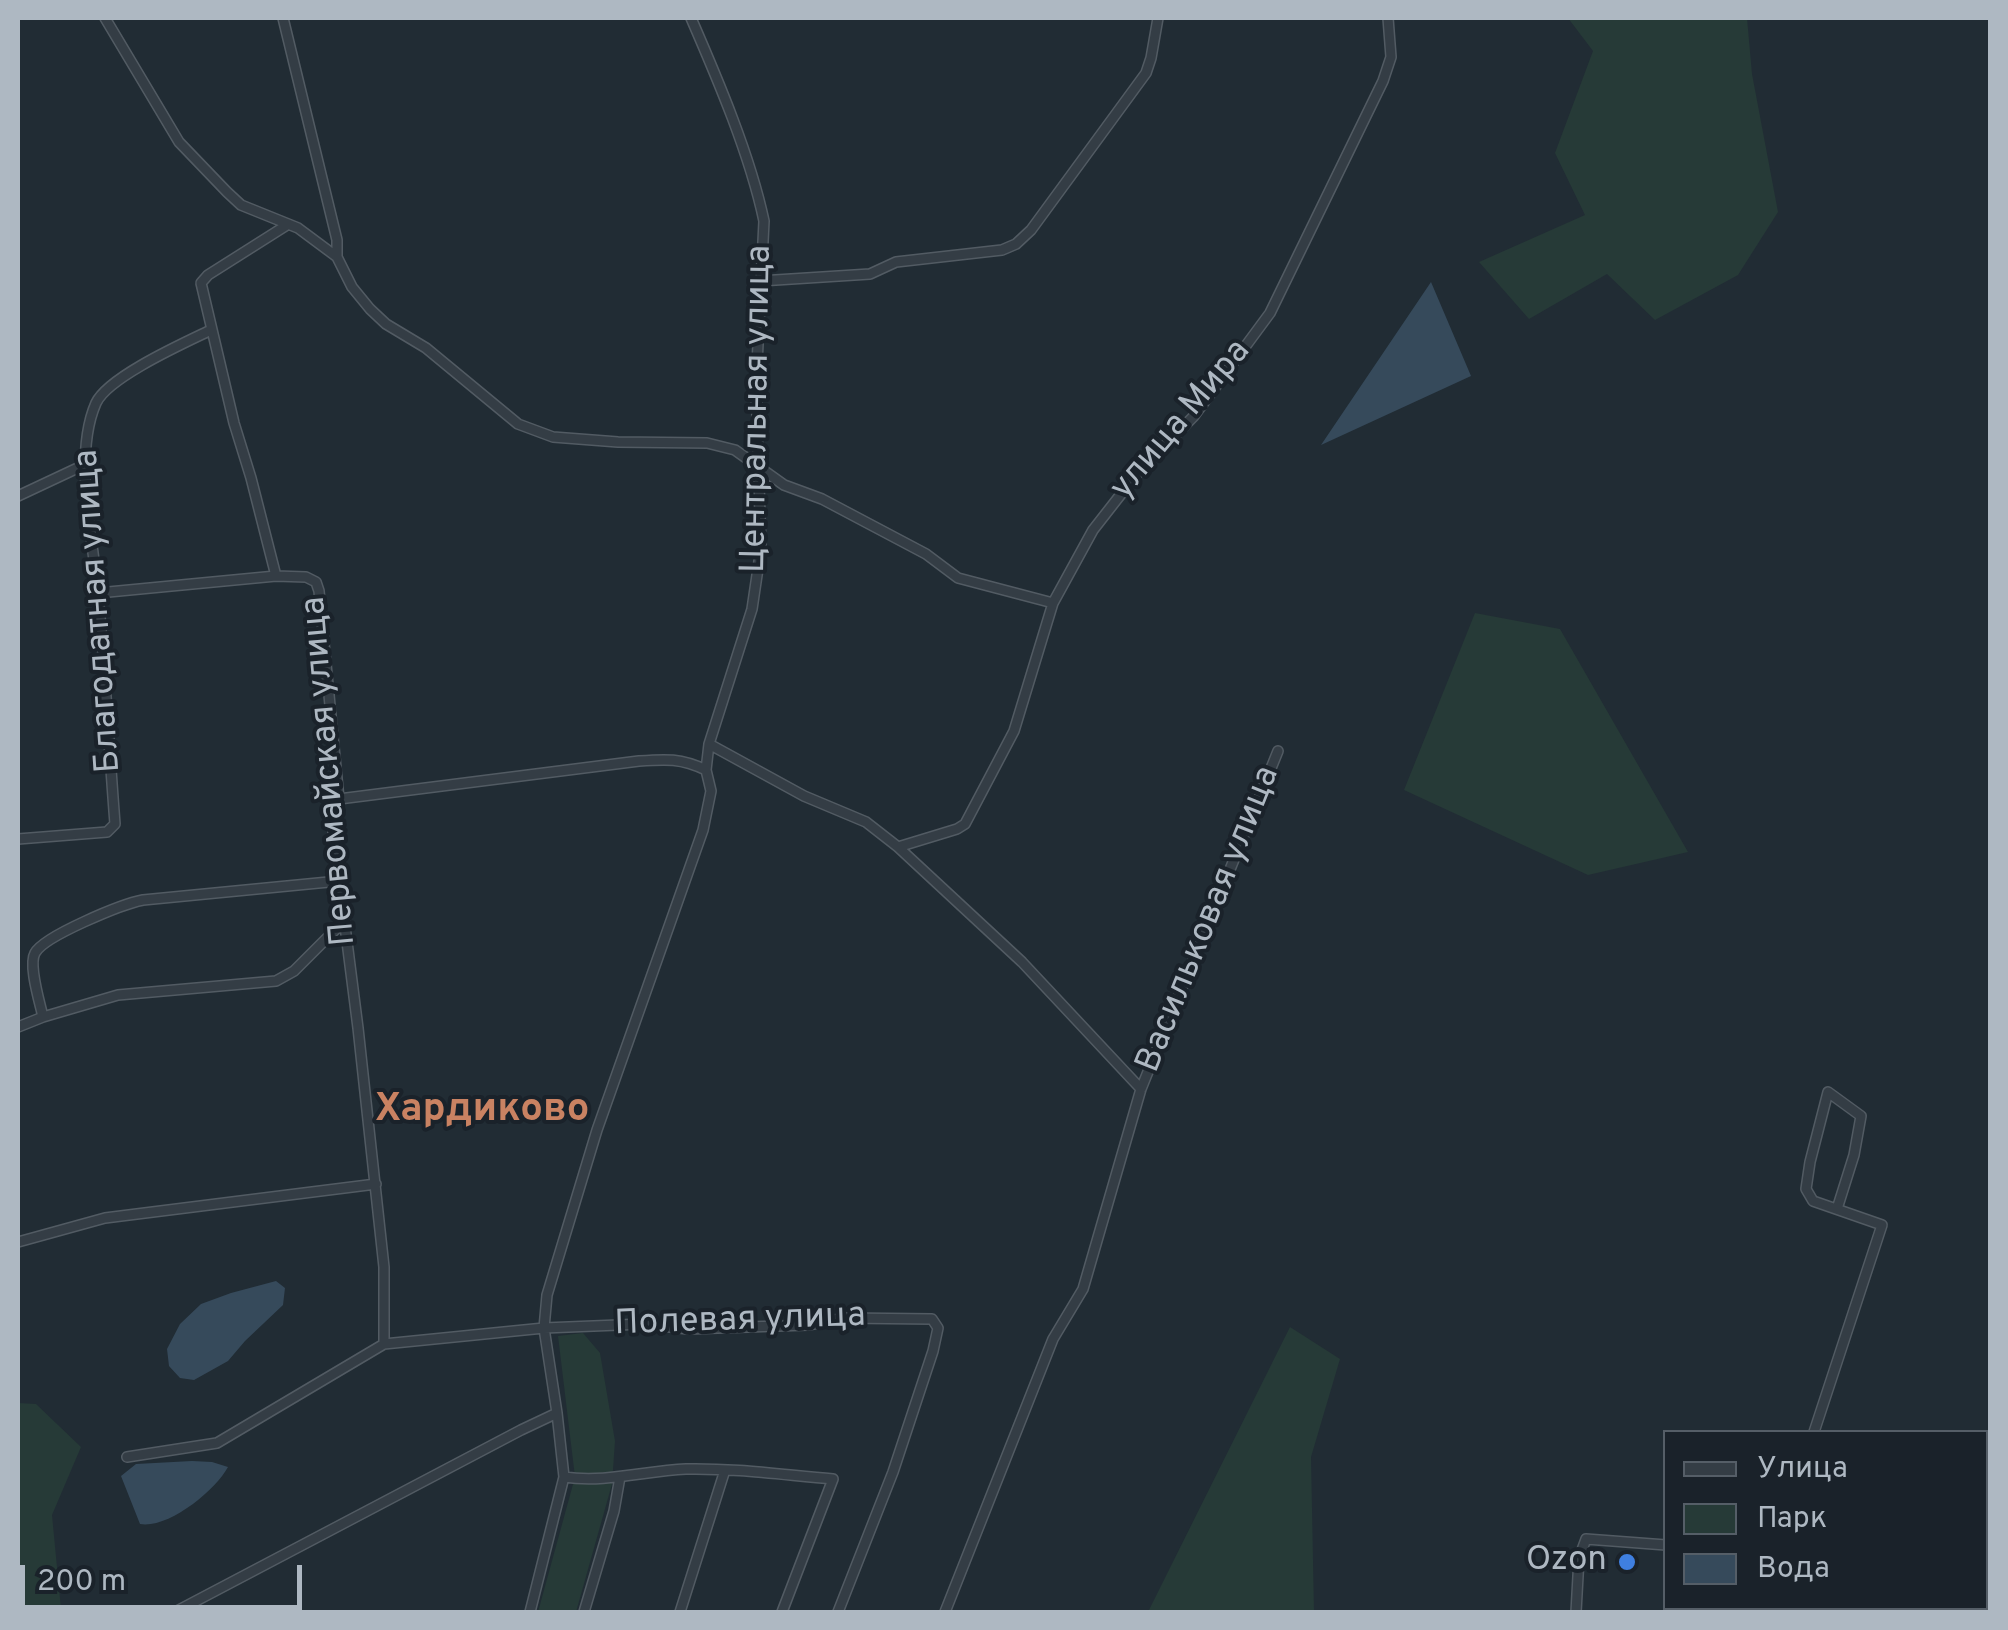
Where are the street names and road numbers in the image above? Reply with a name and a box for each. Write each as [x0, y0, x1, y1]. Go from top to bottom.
street label: Центральная улица [735, 245, 783, 573]
street label: улица Мира [1103, 332, 1261, 510]
street label: Благодатная улица [68, 448, 132, 774]
street label: Первомайская улица [295, 595, 367, 947]
street label: Васильковая улица [1129, 761, 1291, 1079]
street label: Полевая улица [614, 1297, 866, 1347]

